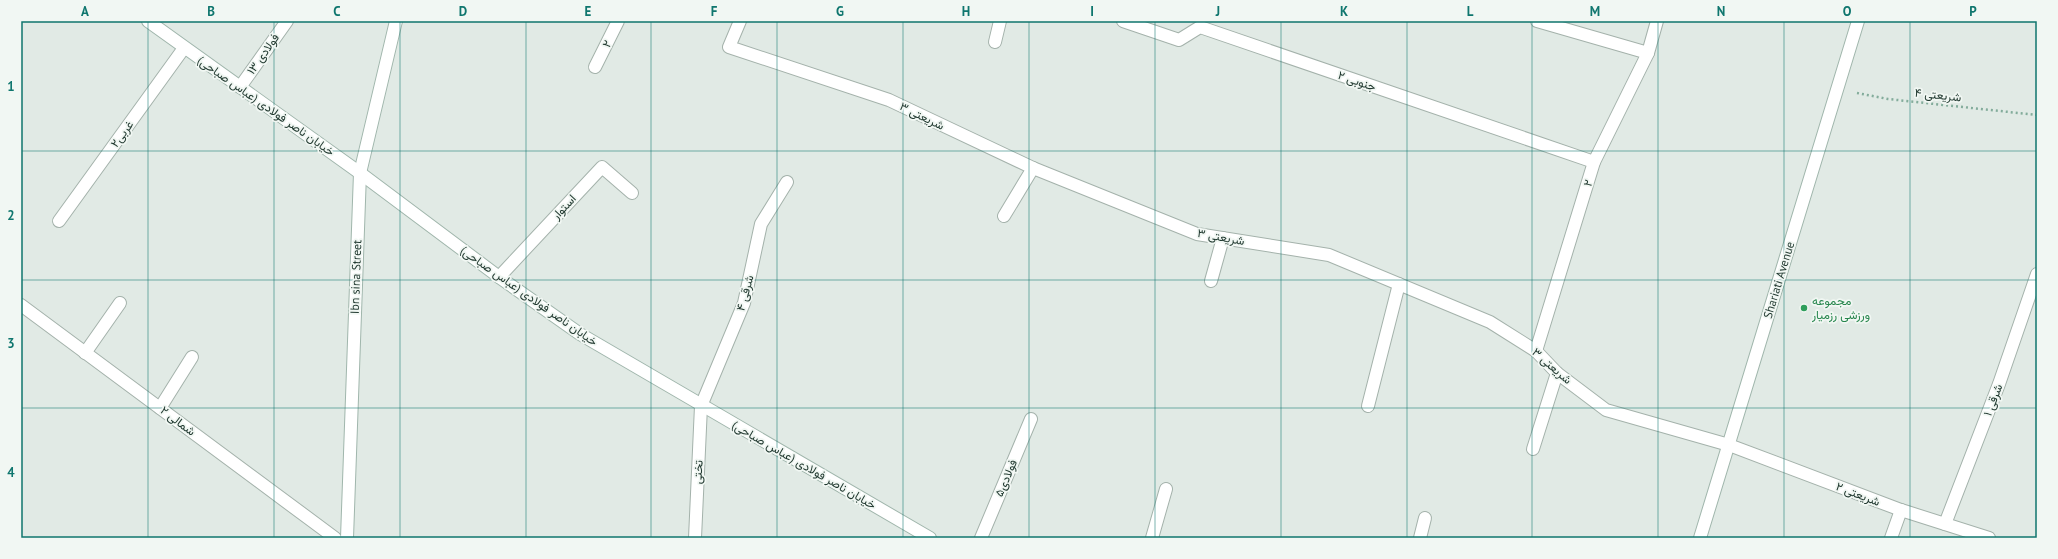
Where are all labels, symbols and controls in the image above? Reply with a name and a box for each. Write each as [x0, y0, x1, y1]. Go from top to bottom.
text: A [81, 3, 89, 20]
text: B [207, 3, 215, 20]
text: C [333, 3, 341, 20]
text: D [459, 3, 467, 20]
text: E [585, 3, 592, 20]
text: F [711, 3, 718, 20]
text: G [836, 3, 844, 20]
text: H [962, 3, 970, 20]
text: I [1090, 3, 1094, 20]
text: J [1215, 3, 1220, 20]
text: K [1340, 3, 1348, 20]
text: L [1467, 3, 1474, 20]
text: M [1590, 3, 1600, 20]
text: N [1717, 3, 1725, 20]
text: O [1843, 3, 1852, 20]
text: P [1969, 3, 1977, 20]
street label: فولادی ۱۳ [243, 30, 283, 78]
street label: ۲ [598, 38, 615, 50]
street label: خیابان ناصر فولادی (عباس صباحی) [194, 52, 338, 160]
street label: ۲ جنوبی [1336, 67, 1378, 95]
text: 1 [7, 78, 15, 95]
street label: شریعتی ۴ [1914, 85, 1962, 105]
street label: شریعتی ۳ [897, 98, 947, 134]
street label: غربی۲ [107, 117, 137, 151]
street label: ۲ [1579, 178, 1596, 188]
street label: استوار [548, 191, 580, 224]
text: 2 [7, 207, 15, 224]
street label: شریعتی ۳ [1196, 225, 1246, 249]
street label: Ibn sina Street [347, 240, 364, 314]
street label: Shariati Avenue [1760, 240, 1797, 320]
street label: خیابان ناصر فولادی (عباس صباحی) [457, 242, 601, 350]
street label: ۴ شرقی [733, 273, 757, 313]
place label: مجموعه ورزشی رزمیار [1811, 293, 1870, 323]
marker: مجموعه ورزشی رزمیار [1799, 303, 1809, 313]
text: 3 [7, 335, 15, 352]
street label: شریعتی ۳ [1529, 344, 1575, 388]
street label: ۱ شرقی [1980, 382, 2006, 418]
street label: ۲ شمالی [157, 403, 199, 439]
street label: خیابان ناصر فولادی (عباس صباحی) [729, 417, 879, 513]
street label: فولادی۵ [991, 457, 1021, 499]
street label: تختی [689, 459, 707, 484]
text: 4 [7, 464, 15, 481]
street label: شریعتی ۲ [1834, 478, 1882, 510]

